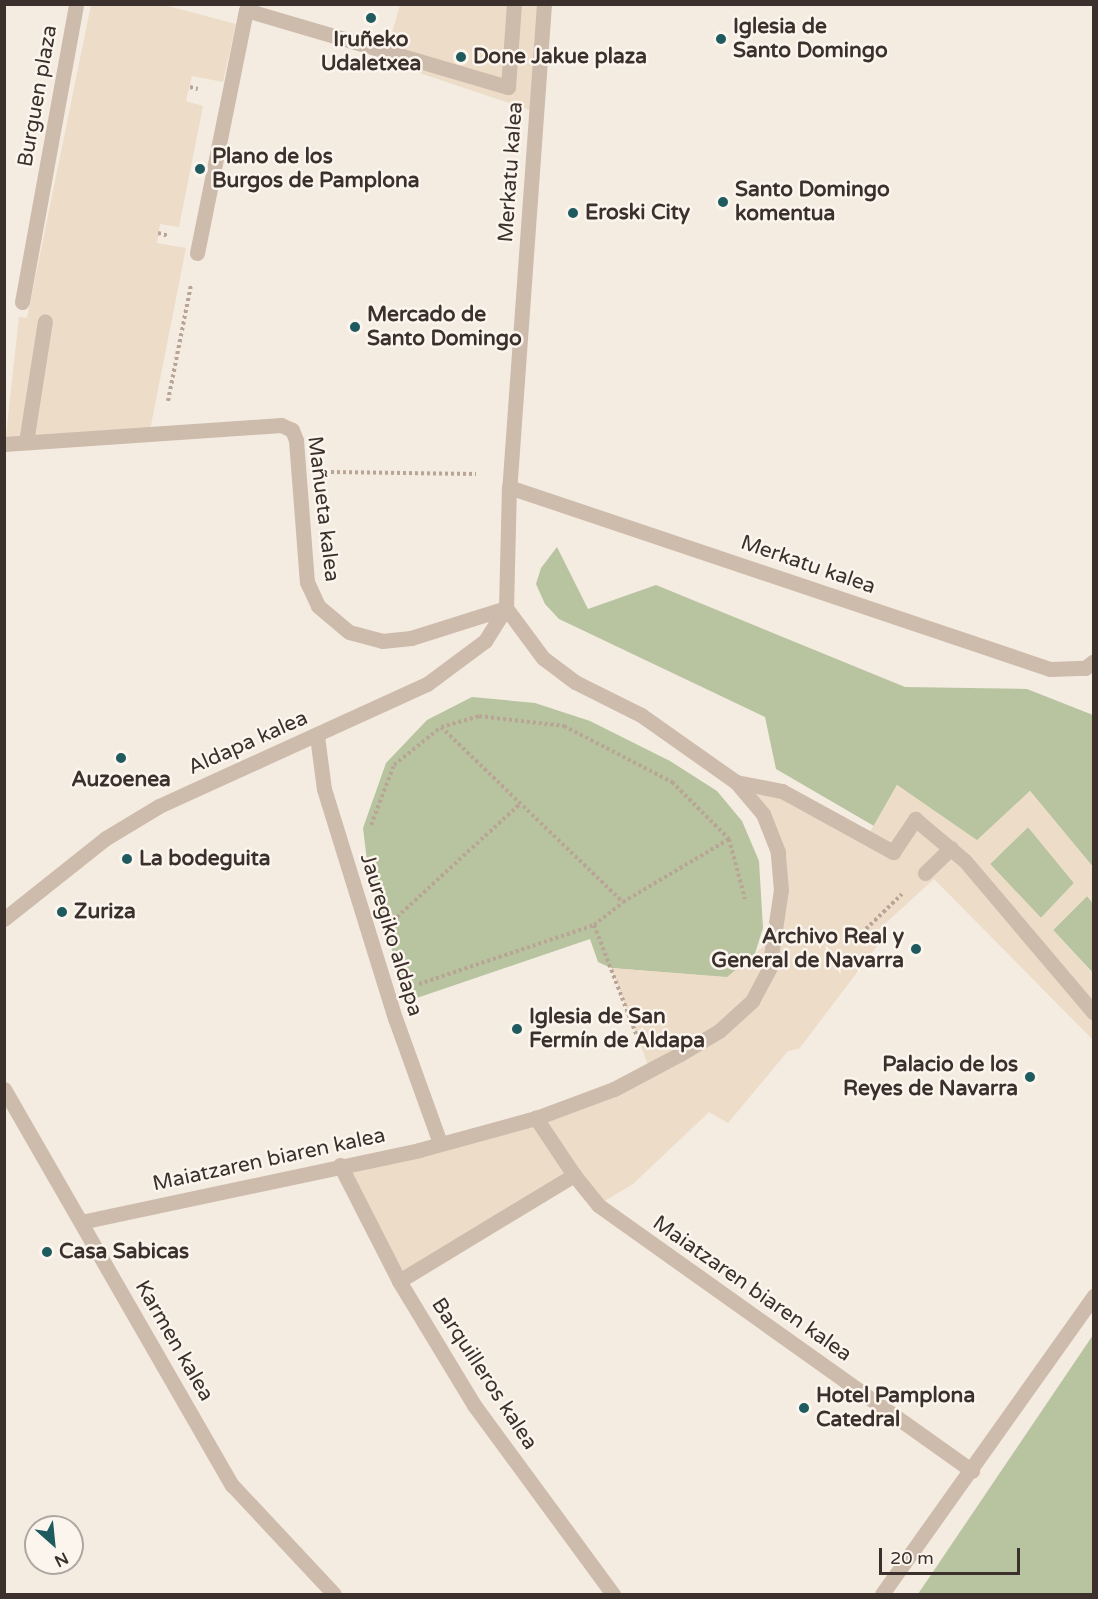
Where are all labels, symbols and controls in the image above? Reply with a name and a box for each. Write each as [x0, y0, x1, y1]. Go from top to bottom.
marker: Iruñeko Udaletxea [364, 11, 378, 25]
place label: Iglesia de Santo Domingo [733, 14, 888, 64]
street label: Burguen plaza [13, 23, 63, 169]
place label: Iruñeko Udaletxea [321, 27, 421, 77]
marker: Iglesia de Santo Domingo [714, 32, 728, 46]
place label: Done Jakue plaza [473, 44, 647, 70]
marker: Done Jakue plaza [454, 50, 468, 64]
street label: Merkatu kalea [494, 101, 528, 243]
place label: Plano de los Burgos de Pamplona [212, 144, 420, 194]
marker: Plano de los Burgos de Pamplona [193, 162, 207, 176]
place label: Santo Domingo komentua [735, 177, 890, 227]
marker: Santo Domingo komentua [716, 195, 730, 209]
place label: Eroski City [585, 200, 690, 226]
marker: Eroski City [566, 206, 580, 220]
place label: Mercado de Santo Domingo [367, 302, 522, 352]
marker: Mercado de Santo Domingo [348, 320, 362, 334]
street label: Mañueta kalea [302, 435, 344, 583]
street label: Merkatu kalea [737, 530, 879, 600]
street label: Aldapa kalea [184, 705, 312, 781]
marker: Auzoenea [114, 751, 128, 765]
place label: Auzoenea [71, 767, 171, 793]
place label: La bodeguita [139, 846, 271, 872]
street label: Jauregiko aldapa [354, 851, 428, 1019]
marker: La bodeguita [120, 852, 134, 866]
place label: Zuriza [74, 899, 136, 925]
marker: Zuriza [55, 905, 69, 919]
place label: Archivo Real y General de Navarra [711, 924, 904, 974]
marker: Archivo Real y General de Navarra [909, 942, 923, 956]
place label: Iglesia de San Fermín de Aldapa [529, 1004, 705, 1054]
marker: Iglesia de San Fermín de Aldapa [510, 1022, 524, 1036]
place label: Palacio de los Reyes de Navarra [843, 1052, 1018, 1102]
marker: Palacio de los Reyes de Navarra [1023, 1070, 1037, 1084]
street label: Maiatzaren biaren kalea [150, 1123, 388, 1197]
street label: Maiatzaren biaren kalea [648, 1211, 856, 1367]
place label: Casa Sabicas [59, 1239, 189, 1265]
marker: Casa Sabicas [40, 1245, 54, 1259]
street label: Karmen kalea [129, 1276, 219, 1406]
street label: Barquilleros kalea [426, 1293, 542, 1455]
place label: Hotel Pamplona Catedral [816, 1383, 975, 1433]
marker: Hotel Pamplona Catedral [797, 1401, 811, 1415]
north arrow [24, 1515, 84, 1575]
scale bar [882, 1536, 1023, 1574]
text: N [51, 1547, 72, 1571]
text: 20 m [890, 1547, 934, 1569]

